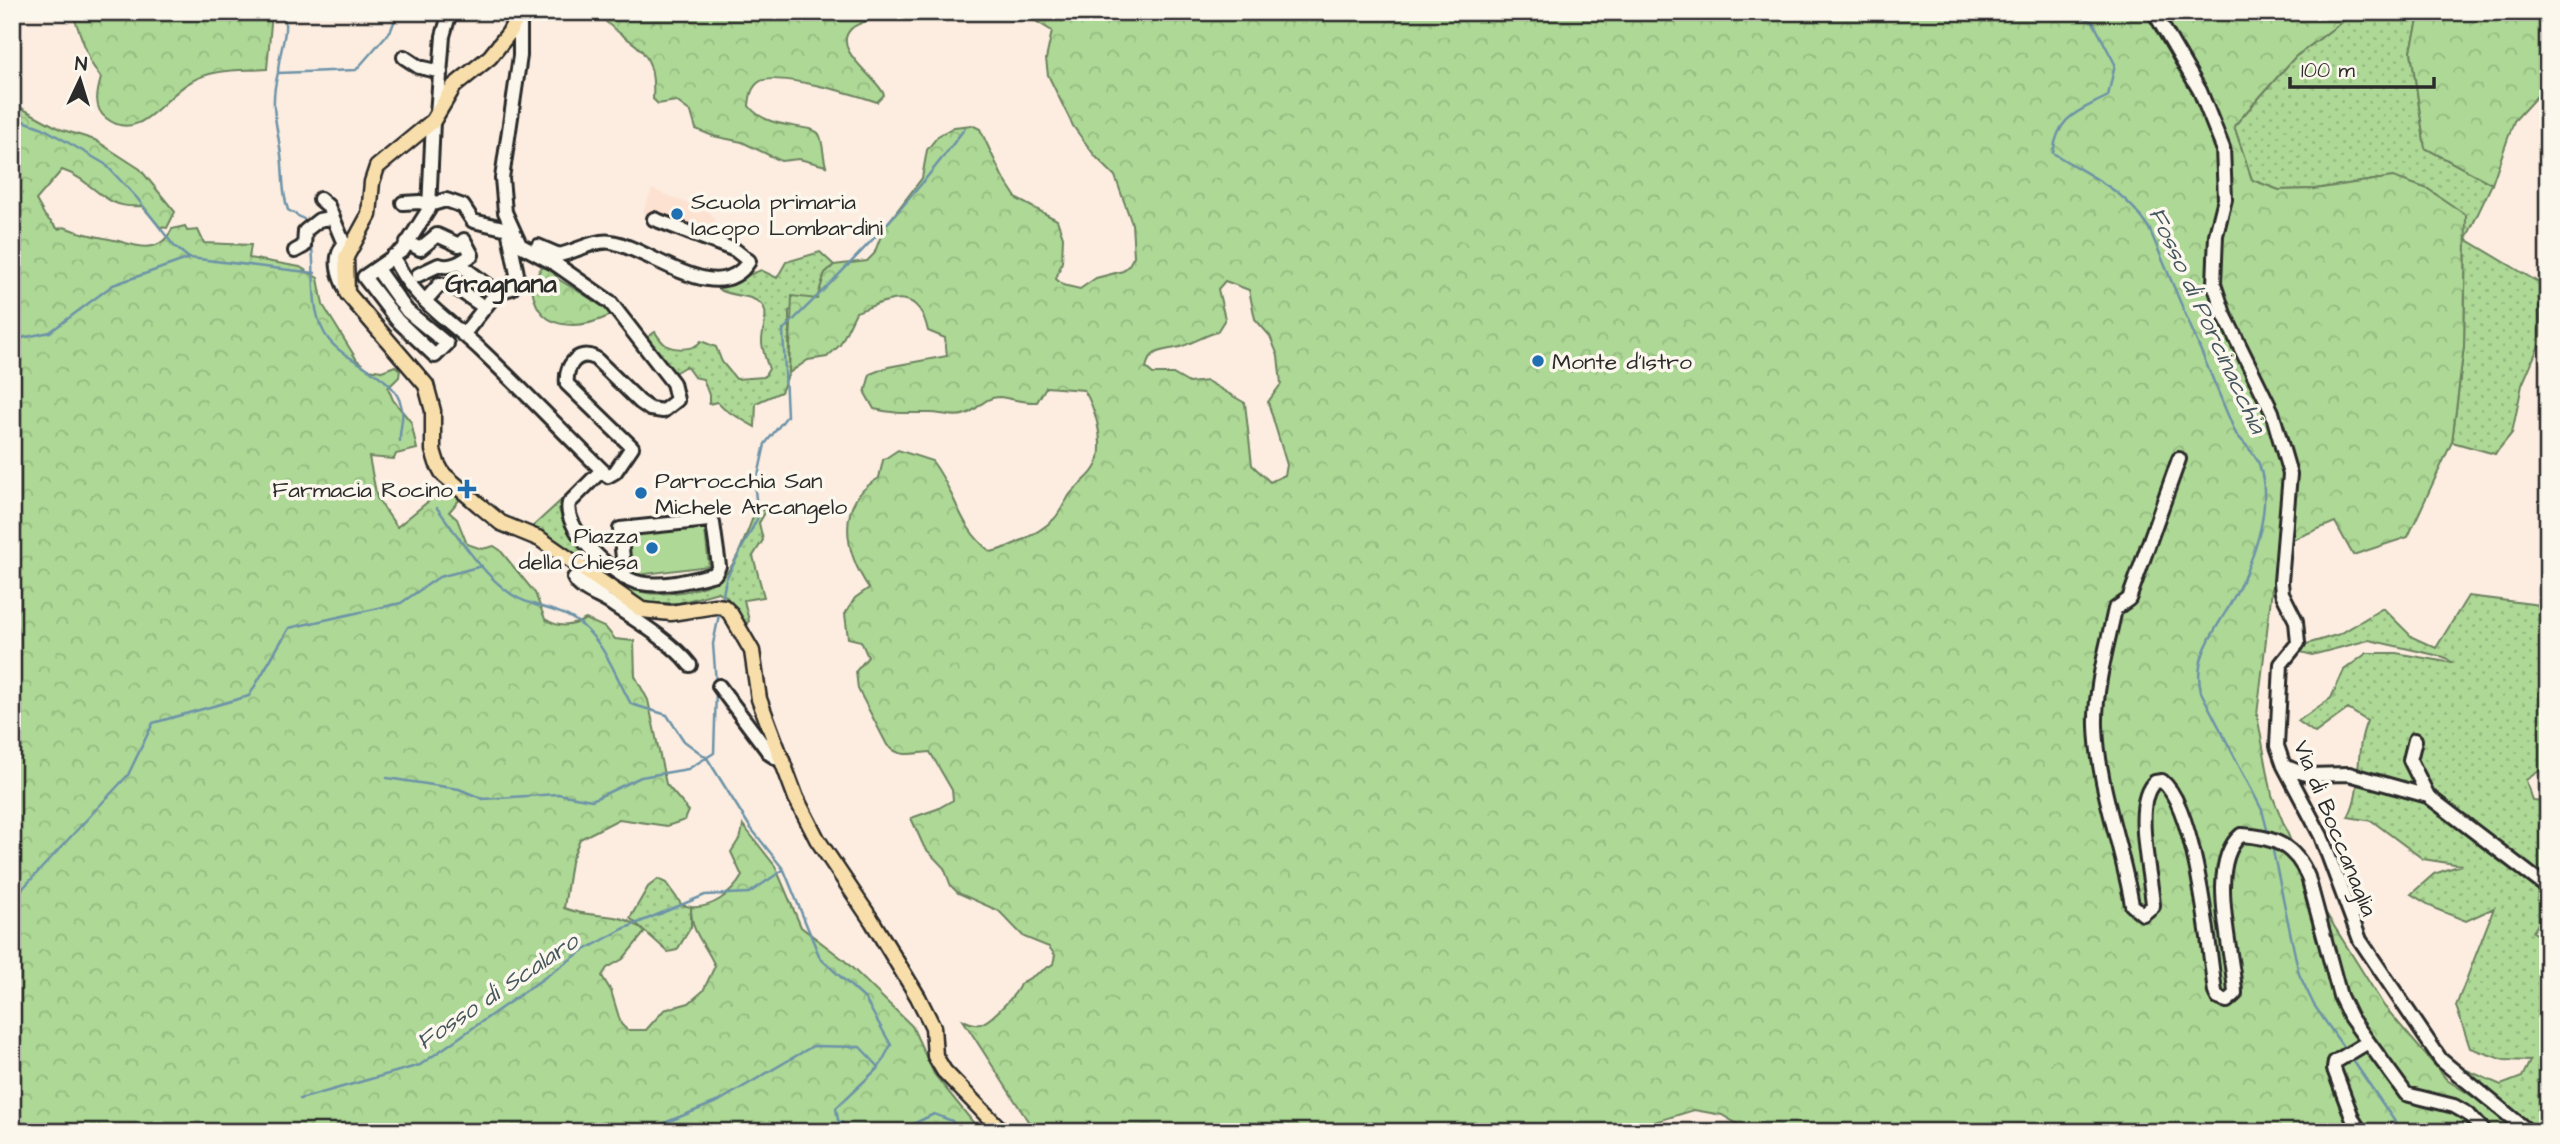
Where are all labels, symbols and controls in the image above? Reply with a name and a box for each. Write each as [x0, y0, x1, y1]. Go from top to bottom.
north arrow [46, 46, 116, 116]
scale bar [2290, 46, 2434, 90]
text: N [74, 51, 88, 78]
text: 100 m [2301, 56, 2356, 85]
place label: Scuola primaria Iacopo Lombardini [691, 186, 883, 244]
water label: Fosso di Porcinacchia [2140, 202, 2275, 441]
marker: Scuola primaria Iacopo Lombardini [669, 206, 685, 222]
district label: Gragnana [445, 266, 557, 305]
place label: Monte d'Istro [1552, 346, 1692, 378]
marker: Monte d'Istro [1530, 353, 1546, 369]
place label: Parrocchia San Michele Arcangelo [655, 465, 847, 524]
place label: Farmacia Rocino [272, 474, 453, 506]
marker: Farmacia Rocino [459, 481, 475, 497]
marker: Parrocchia San Michele Arcangelo [633, 485, 649, 501]
place label: Piazza della Chiesa [519, 520, 638, 578]
marker: Piazza della Chiesa [644, 540, 660, 556]
street label: Via di Boccanaglia [2284, 736, 2385, 922]
water label: Fosso di Scalaro [410, 924, 586, 1059]

